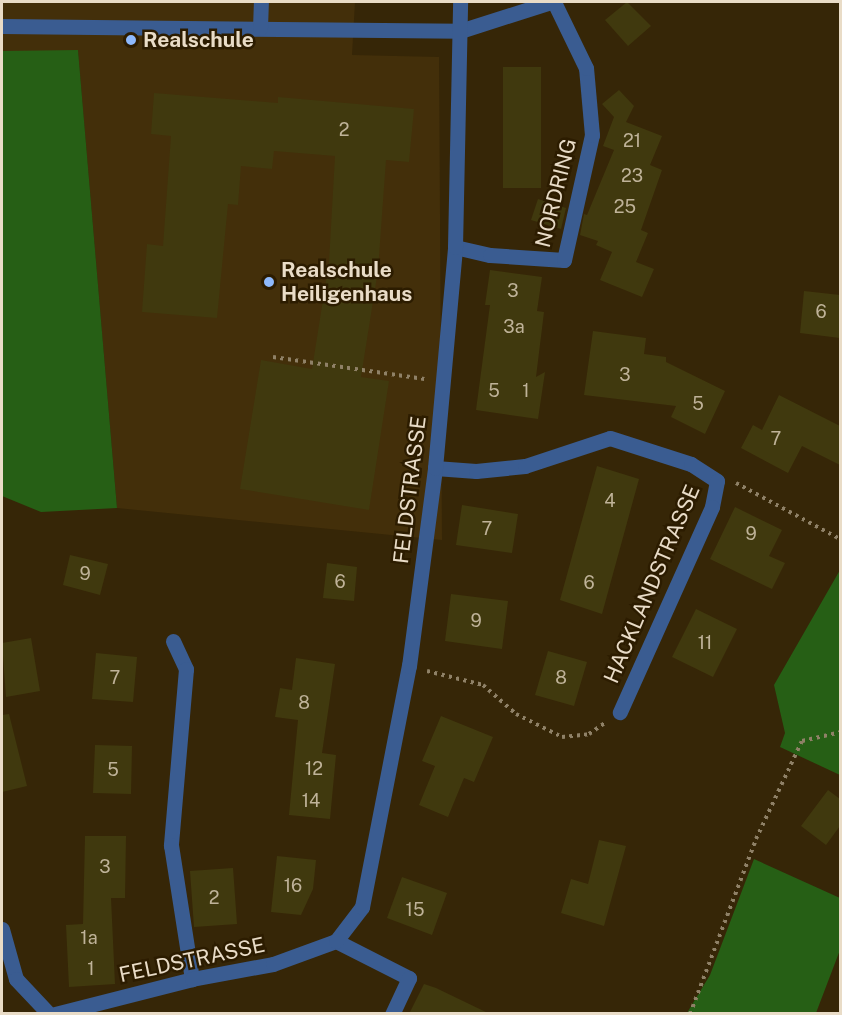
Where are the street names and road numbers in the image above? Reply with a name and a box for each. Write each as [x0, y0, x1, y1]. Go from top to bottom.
street label: NORDRING [530, 136, 582, 250]
street label: FELDSTRASSE [388, 415, 432, 565]
street label: HACKLANDSTRASSE [599, 481, 705, 687]
street label: FELDSTRASSE [117, 932, 267, 988]

